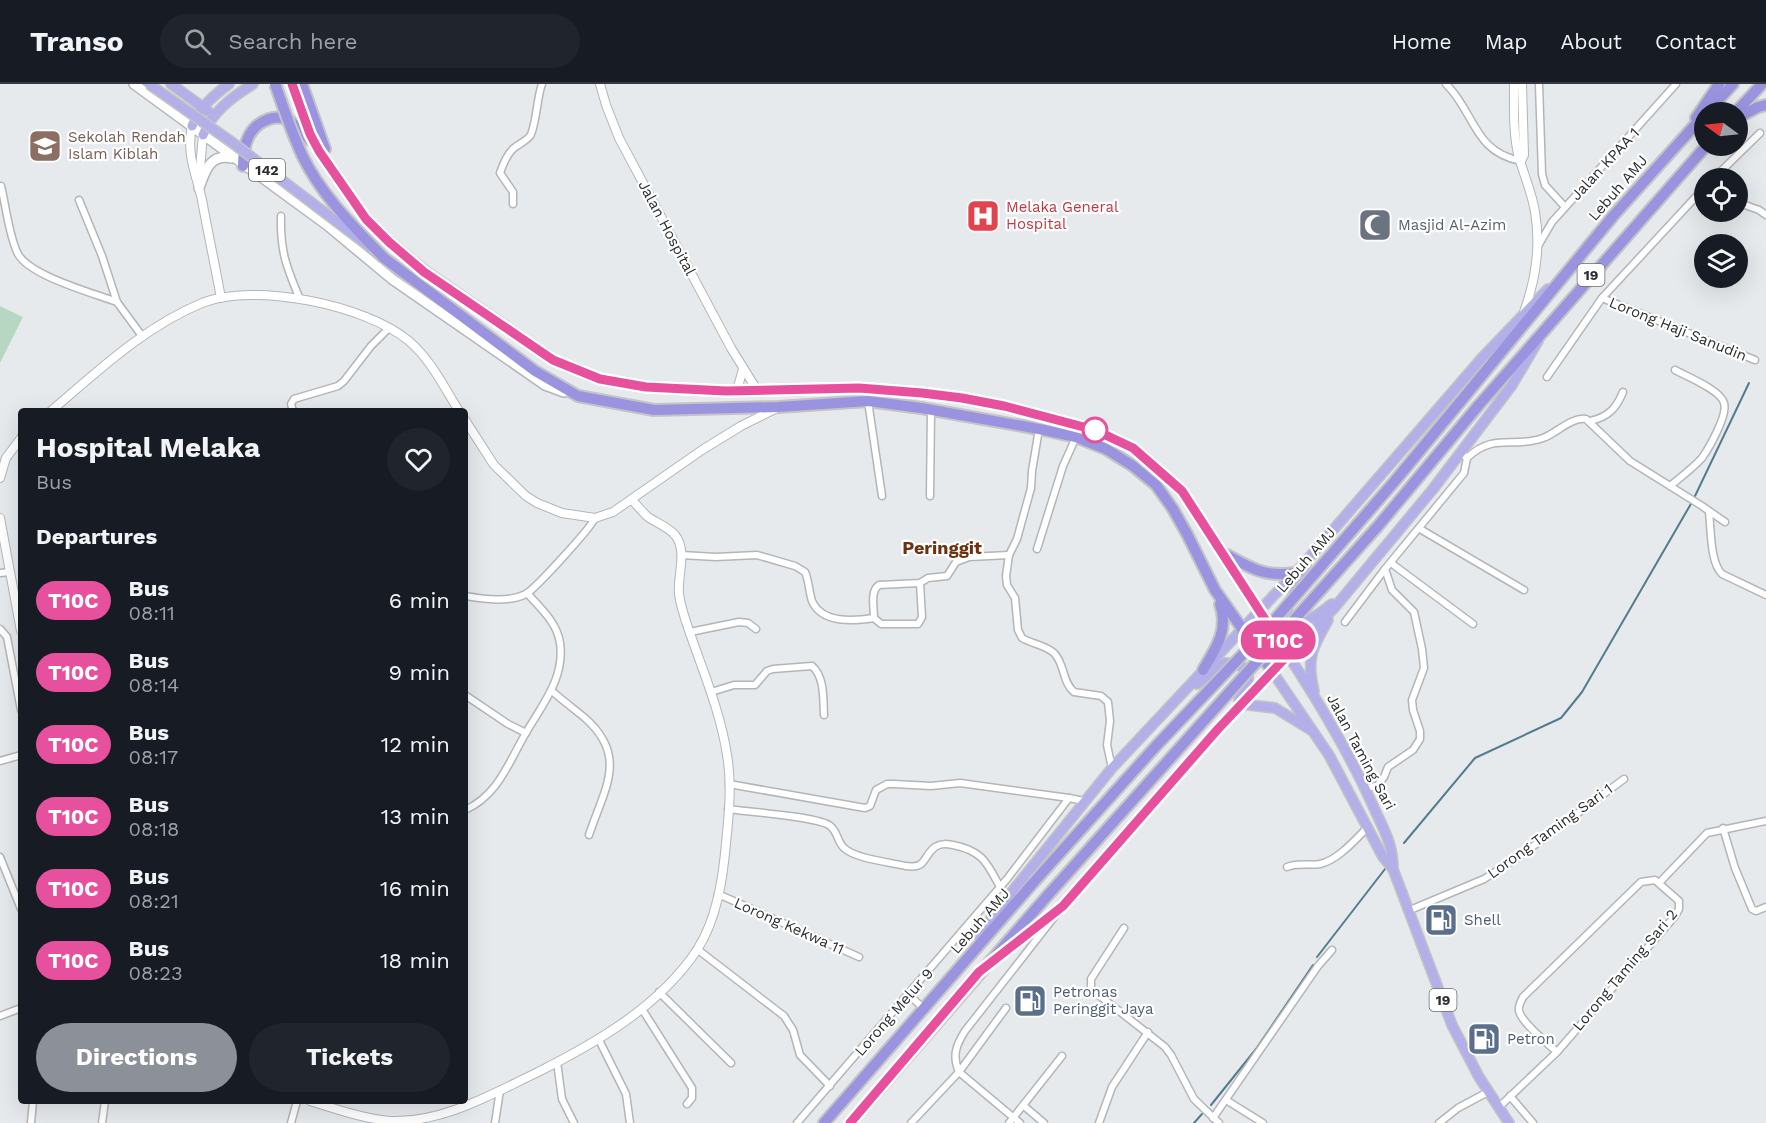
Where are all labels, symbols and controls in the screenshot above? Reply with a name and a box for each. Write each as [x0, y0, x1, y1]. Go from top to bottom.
search box [160, 14, 580, 68]
text: Transo [30, 25, 124, 58]
icon: search [181, 25, 214, 58]
text: Search here [229, 29, 358, 54]
text: Home [1392, 29, 1452, 54]
text: Map [1485, 29, 1528, 54]
text: About [1561, 29, 1622, 54]
text: Contact [1655, 29, 1736, 54]
north arrow [1694, 102, 1748, 156]
map controls [1694, 102, 1748, 288]
street label: Jalan KPAA 1 [1567, 124, 1643, 204]
school or university icon: Sekolah Rendah Islam Kiblah [27, 128, 63, 164]
place label: Sekolah Rendah Islam Kiblah [68, 128, 186, 163]
street label: Lebuh AMJ [1585, 152, 1651, 224]
road number: 142 [249, 159, 285, 181]
button: locate [1694, 168, 1748, 222]
street label: Jalan Hospital [634, 178, 700, 279]
hospital icon: Melaka General Hospital [965, 198, 1001, 234]
place label: Melaka General Hospital [1006, 198, 1119, 233]
mosque icon: Masjid Al-Azim [1357, 207, 1393, 243]
place label: Masjid Al-Azim [1398, 216, 1506, 234]
button: layers [1694, 234, 1748, 288]
road number: 19 [1578, 264, 1604, 286]
street label: Lorong Haji Sanudin [1607, 293, 1749, 365]
unlabelled marker [1082, 417, 1108, 443]
button: heart [387, 428, 450, 491]
text: Hospital Melaka [36, 431, 260, 464]
text: Bus [36, 470, 72, 494]
text: Departures [36, 524, 157, 549]
street label: Lebuh AMJ [1273, 524, 1339, 596]
district label: Peringgit [902, 537, 982, 558]
text: Bus [129, 576, 169, 601]
text: T10C [48, 588, 99, 613]
text: 6 min [389, 588, 450, 613]
text: 08:11 [129, 601, 175, 625]
line badge: T10C [1236, 620, 1320, 660]
text: T10C [1253, 628, 1303, 653]
text: Bus [129, 648, 169, 673]
text: T10C [48, 660, 99, 685]
text: 9 min [388, 660, 450, 685]
text: 08:14 [129, 673, 179, 697]
street label: Jalan Taming Sari [1323, 691, 1399, 813]
text: Bus [129, 720, 169, 745]
text: T10C [48, 732, 99, 757]
text: 12 min [381, 732, 450, 757]
text: 08:17 [129, 745, 178, 769]
street label: Lorong Taming Sari 1 [1484, 780, 1616, 882]
text: Bus [129, 792, 169, 817]
text: T10C [48, 804, 99, 829]
text: 13 min [381, 804, 450, 829]
text: 08:18 [129, 817, 179, 841]
text: Bus [129, 864, 169, 889]
text: T10C [48, 876, 99, 901]
text: 16 min [380, 876, 450, 901]
street label: Lebuh AMJ [947, 885, 1013, 957]
text: 08:21 [129, 889, 179, 913]
street label: Lorong Kekwa 11 [731, 894, 847, 958]
fuel station icon: Shell [1423, 902, 1459, 938]
street label: Lorong Taming Sari 2 [1569, 906, 1681, 1034]
place label: Shell [1464, 911, 1501, 929]
text: Bus [129, 936, 169, 961]
text: T10C [48, 948, 99, 973]
text: 18 min [380, 948, 450, 973]
text: 08:23 [129, 961, 183, 985]
street label: Lorong Melur 9 [851, 964, 937, 1060]
fuel station icon: Petronas Peringgit Jaya [1012, 983, 1048, 1019]
place label: Petronas Peringgit Jaya [1053, 983, 1154, 1018]
road number: 19 [1430, 989, 1456, 1011]
fuel station icon: Petron [1466, 1021, 1502, 1057]
button: Directions [36, 1023, 237, 1092]
button: Tickets [249, 1023, 450, 1092]
place label: Petron [1507, 1030, 1555, 1048]

